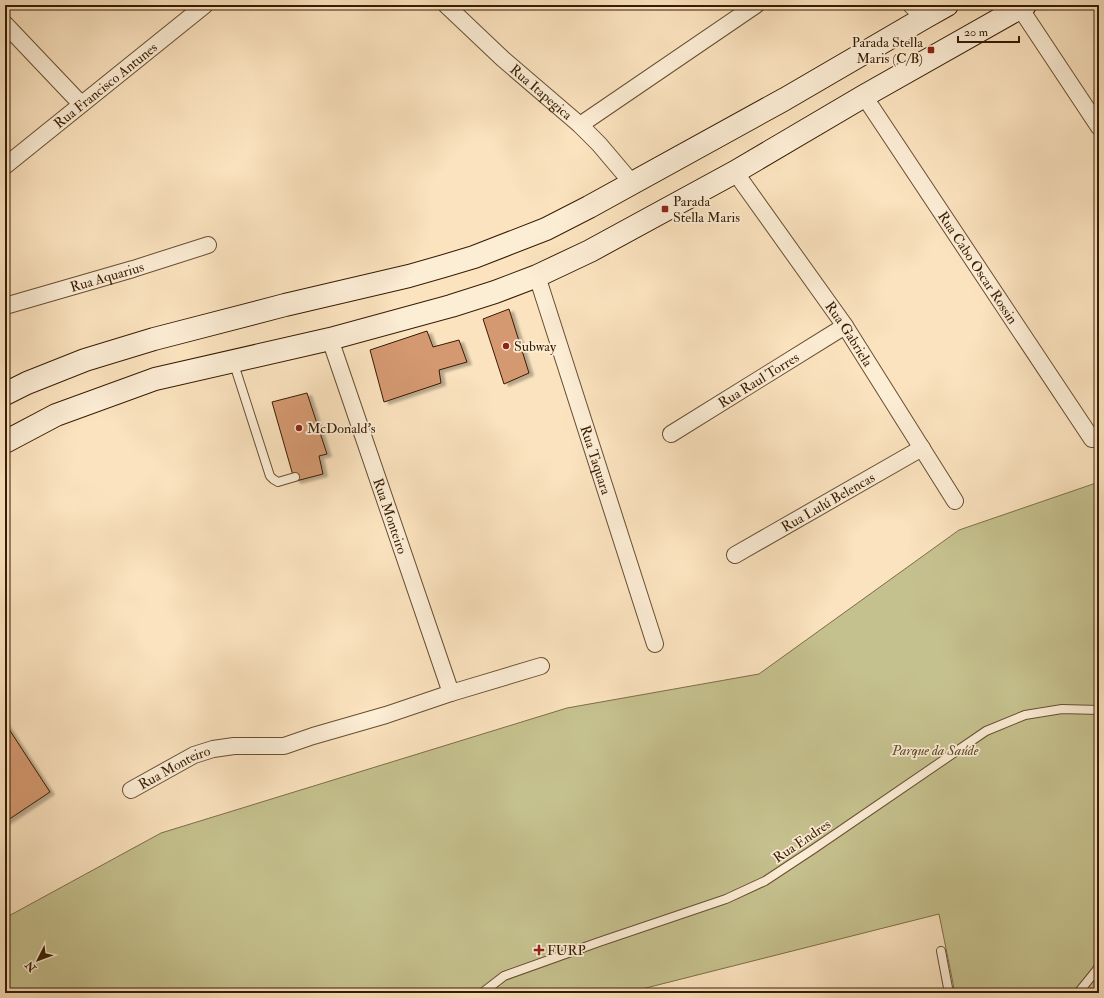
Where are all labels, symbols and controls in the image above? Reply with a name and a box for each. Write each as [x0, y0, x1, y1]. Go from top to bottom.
scale bar [958, 18, 1019, 44]
text: 20 m [964, 25, 989, 40]
place label: Parada Stella Maris (C/B) [852, 34, 923, 67]
street label: Rua Francisco Antunes [50, 38, 161, 132]
marker: Parada Stella Maris (C/B) [926, 45, 936, 55]
street label: Rua Itapegica [507, 60, 576, 123]
place label: Parada Stella Maris [673, 193, 740, 226]
marker: Parada Stella Maris [660, 204, 670, 214]
street label: Rua Cabo Oscar Rossin [935, 208, 1021, 327]
street label: Rua Aquarius [68, 258, 146, 295]
street label: Rua Gabriela [822, 298, 877, 370]
place label: Subway [514, 338, 557, 356]
marker: Subway [501, 341, 511, 351]
street label: Rua Raul Torres [715, 348, 802, 411]
place label: McDonald's [307, 420, 376, 437]
marker: McDonald's [294, 423, 304, 433]
street label: Rua Taquara [577, 423, 615, 497]
street label: Rua Lulú Belencas [778, 468, 878, 535]
street label: Rua Monteiro [370, 476, 411, 556]
street label: Rua Monteiro [135, 742, 213, 793]
park label: Parque da Saúde [891, 742, 979, 759]
street label: Rua Endres [770, 815, 834, 866]
north arrow [18, 940, 58, 980]
place label: FURP [547, 942, 586, 959]
marker: FURP [534, 945, 544, 955]
text: N [22, 957, 40, 975]

